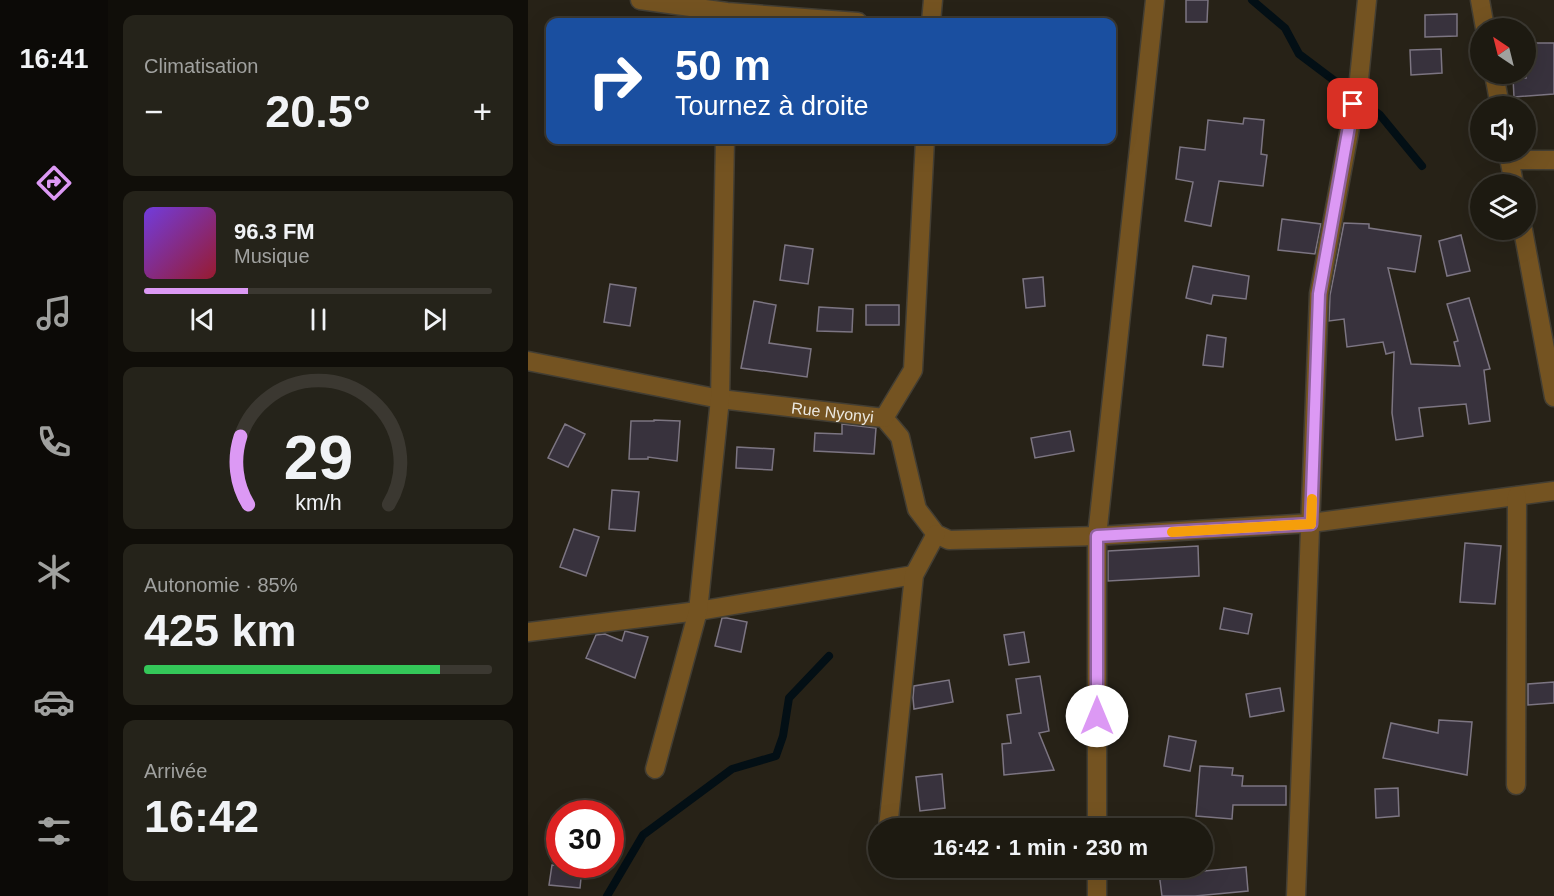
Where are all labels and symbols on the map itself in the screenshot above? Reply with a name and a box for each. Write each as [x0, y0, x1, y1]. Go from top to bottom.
north arrow [1470, 18, 1536, 84]
pin [1327, 78, 1378, 129]
street label: Rue Nyonyi [790, 399, 875, 426]
position arrow [1065, 684, 1129, 748]
speed limit sign: 30 [546, 800, 624, 878]

